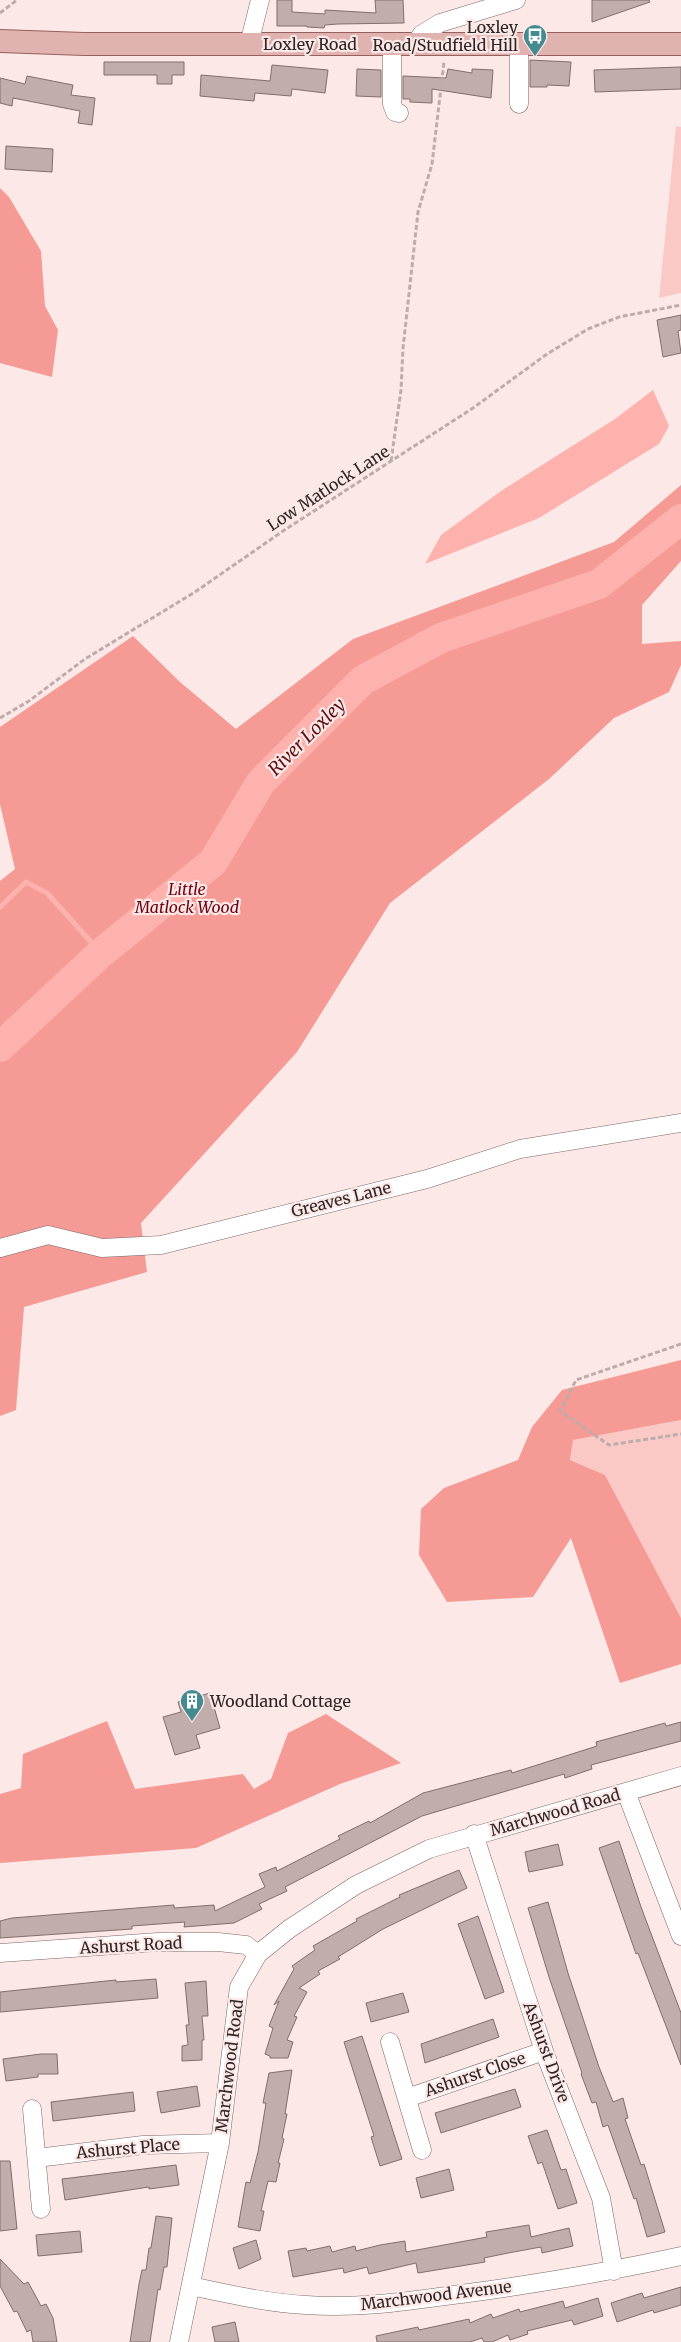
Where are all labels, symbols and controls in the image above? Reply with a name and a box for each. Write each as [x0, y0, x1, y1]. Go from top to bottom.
place label: Loxley Road/Studfield Hill [373, 17, 519, 55]
bus stop icon: Loxley Road/Studfield Hill [522, 23, 548, 57]
street label: Loxley Road [263, 34, 357, 54]
street label: Low Matlock Lane [263, 441, 393, 535]
water label: River Loxley [263, 693, 350, 780]
park label: Little Matlock Wood [134, 879, 240, 917]
street label: Greaves Lane [289, 1177, 393, 1221]
building icon: Woodland Cottage [179, 1688, 205, 1722]
place label: Woodland Cottage [209, 1691, 351, 1711]
street label: Marchwood Road [488, 1784, 623, 1840]
street label: Ashurst Road [78, 1932, 183, 1958]
street label: Marchwood Road [211, 1998, 247, 2134]
street label: Ashurst Drive [519, 1998, 574, 2105]
street label: Ashurst Close [421, 2047, 528, 2101]
street label: Ashurst Place [74, 2134, 181, 2163]
street label: Marchwood Avenue [359, 2276, 513, 2314]

